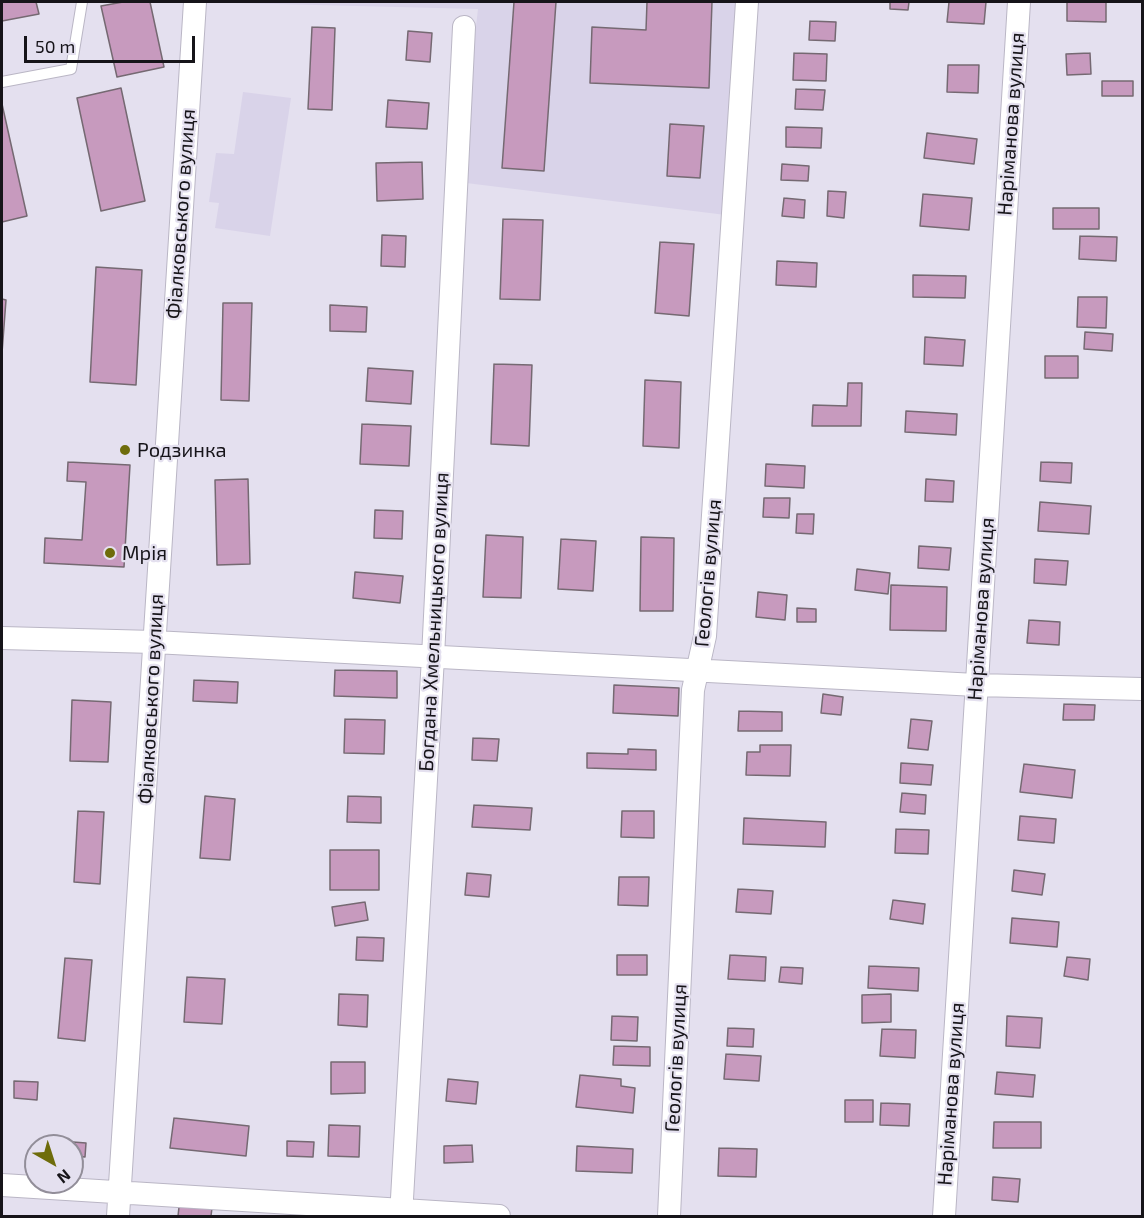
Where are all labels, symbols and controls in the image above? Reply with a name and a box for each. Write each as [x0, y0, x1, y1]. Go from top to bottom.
scale bar [27, 24, 198, 62]
street label: Наріманова вулиця [993, 32, 1029, 216]
text: 50 m [35, 35, 75, 57]
street label: Фіалковського вулиця [162, 108, 200, 320]
place label: Родзинка [137, 438, 227, 462]
marker: Родзинка [118, 443, 132, 457]
street label: Богдана Хмельницького вулиця [414, 472, 454, 772]
street label: Геологів вулиця [690, 498, 726, 648]
street label: Наріманова вулиця [963, 517, 999, 701]
place label: Мрія [122, 541, 167, 565]
marker: Мрія [103, 546, 117, 560]
street label: Фіалковського вулиця [134, 593, 168, 805]
street label: Геологів вулиця [660, 983, 692, 1133]
street label: Наріманова вулиця [933, 1002, 969, 1186]
north arrow [24, 1134, 84, 1194]
text: N [54, 1166, 75, 1188]

